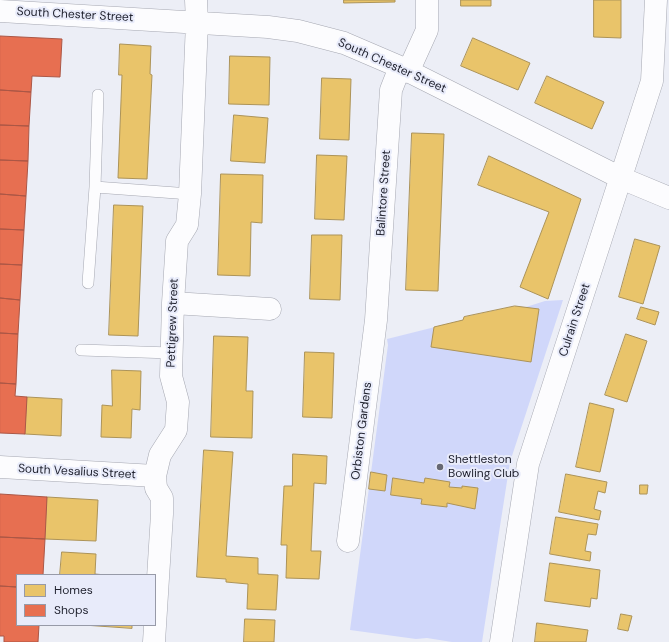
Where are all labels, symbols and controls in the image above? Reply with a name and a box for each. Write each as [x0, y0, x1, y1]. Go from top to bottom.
street label: South Chester Street [16, 5, 134, 25]
street label: South Chester Street [336, 36, 448, 96]
street label: Balintore Street [374, 150, 394, 236]
street label: Pettigrew Street [164, 278, 182, 368]
street label: Culrain Street [556, 282, 594, 358]
street label: Orbiston Gardens [349, 381, 375, 481]
place label: Shettleston Bowling Club [448, 453, 519, 481]
street label: South Vesalius Street [18, 462, 136, 482]
marker: Shettleston Bowling Club [435, 462, 445, 472]
legend [16, 574, 156, 626]
text: Homes [54, 582, 93, 598]
text: Shops [54, 602, 89, 618]

